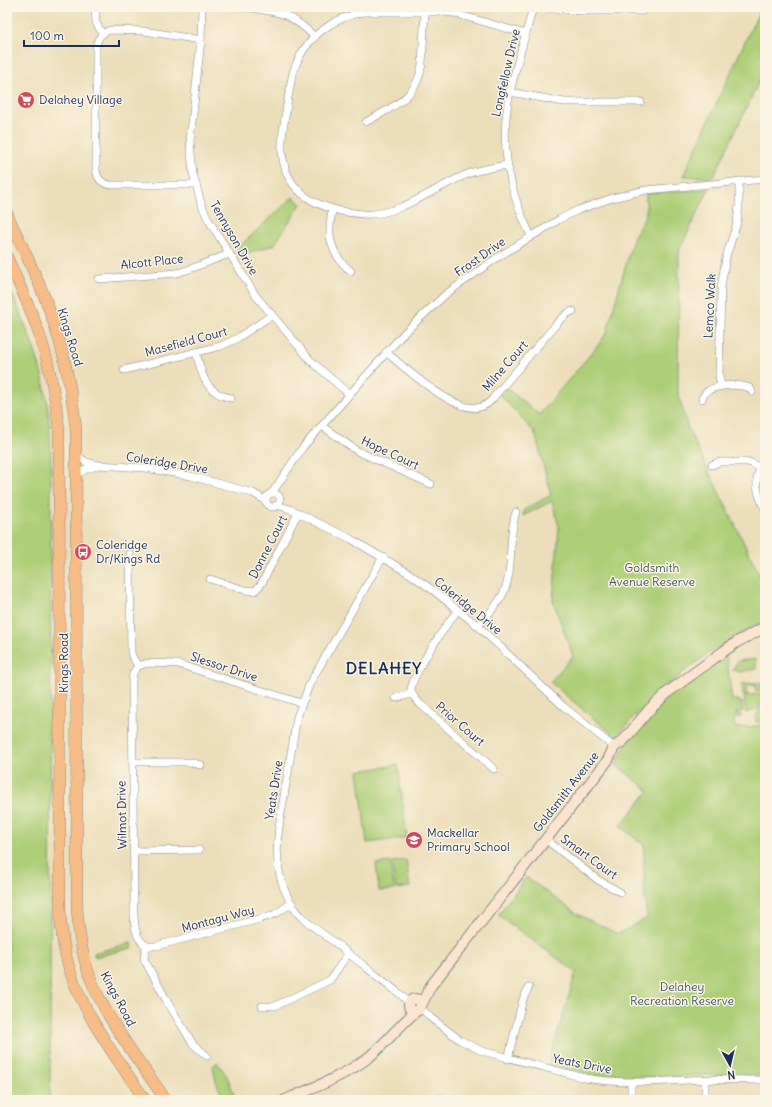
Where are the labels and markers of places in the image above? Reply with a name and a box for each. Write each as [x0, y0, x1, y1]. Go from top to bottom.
supermarket icon: Delahey Village [16, 90, 36, 110]
place label: Delahey Village [39, 92, 122, 107]
place label: Coleridge Dr/Kings Rd [96, 537, 160, 566]
bus stop icon: Coleridge Dr/Kings Rd [73, 542, 93, 562]
place label: Mackellar Primary School [427, 825, 510, 854]
school or university icon: Mackellar Primary School [404, 830, 424, 850]

